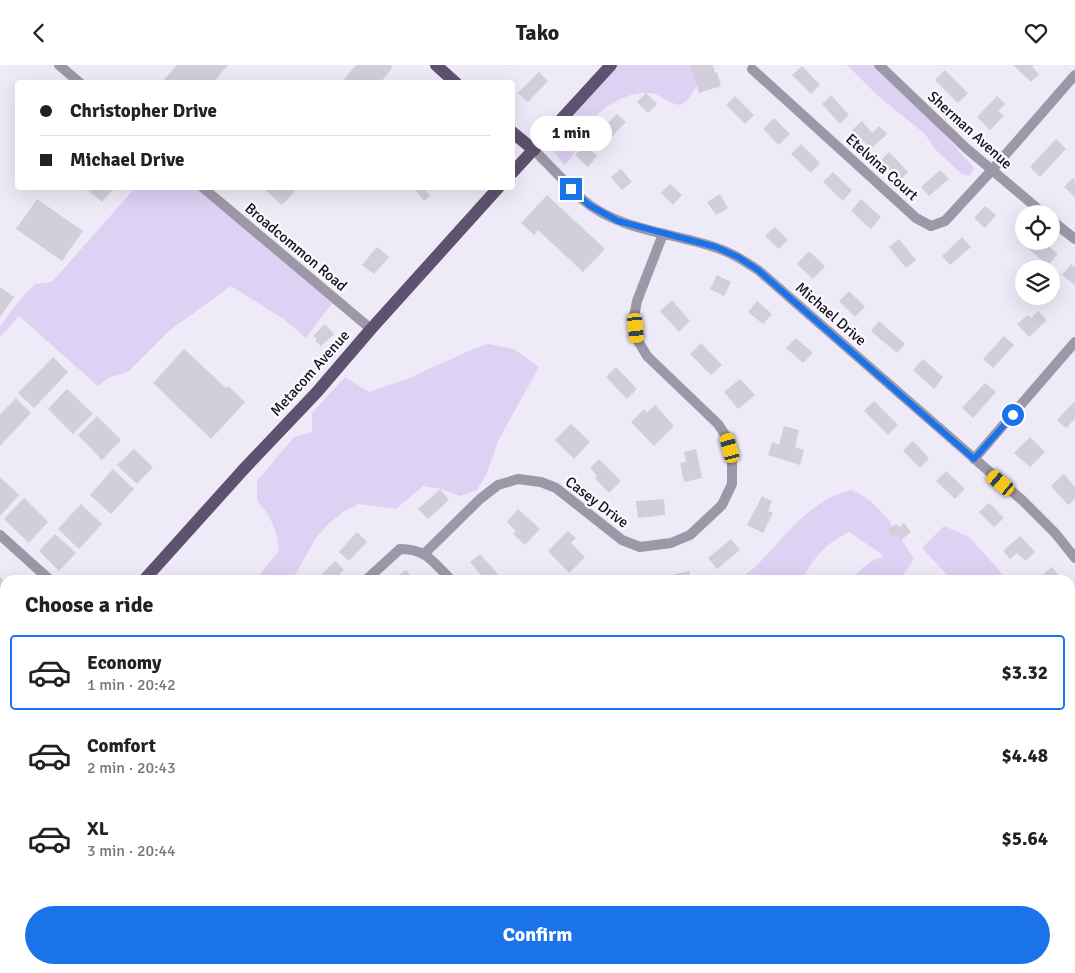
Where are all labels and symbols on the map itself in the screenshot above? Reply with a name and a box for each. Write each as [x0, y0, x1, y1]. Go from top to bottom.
street label: Sherman Avenue [924, 87, 1016, 173]
callout: 1 min [530, 117, 612, 151]
street label: Etelvina Court [842, 130, 922, 204]
route end [560, 178, 582, 200]
street label: Broadcommon Road [241, 199, 351, 295]
street label: Michael Drive [792, 278, 870, 350]
car [626, 312, 645, 344]
street label: Metacom Avenue [267, 326, 353, 420]
route start [1002, 404, 1024, 426]
car [718, 432, 741, 464]
car [984, 468, 1017, 498]
street label: Casey Drive [562, 472, 632, 532]

